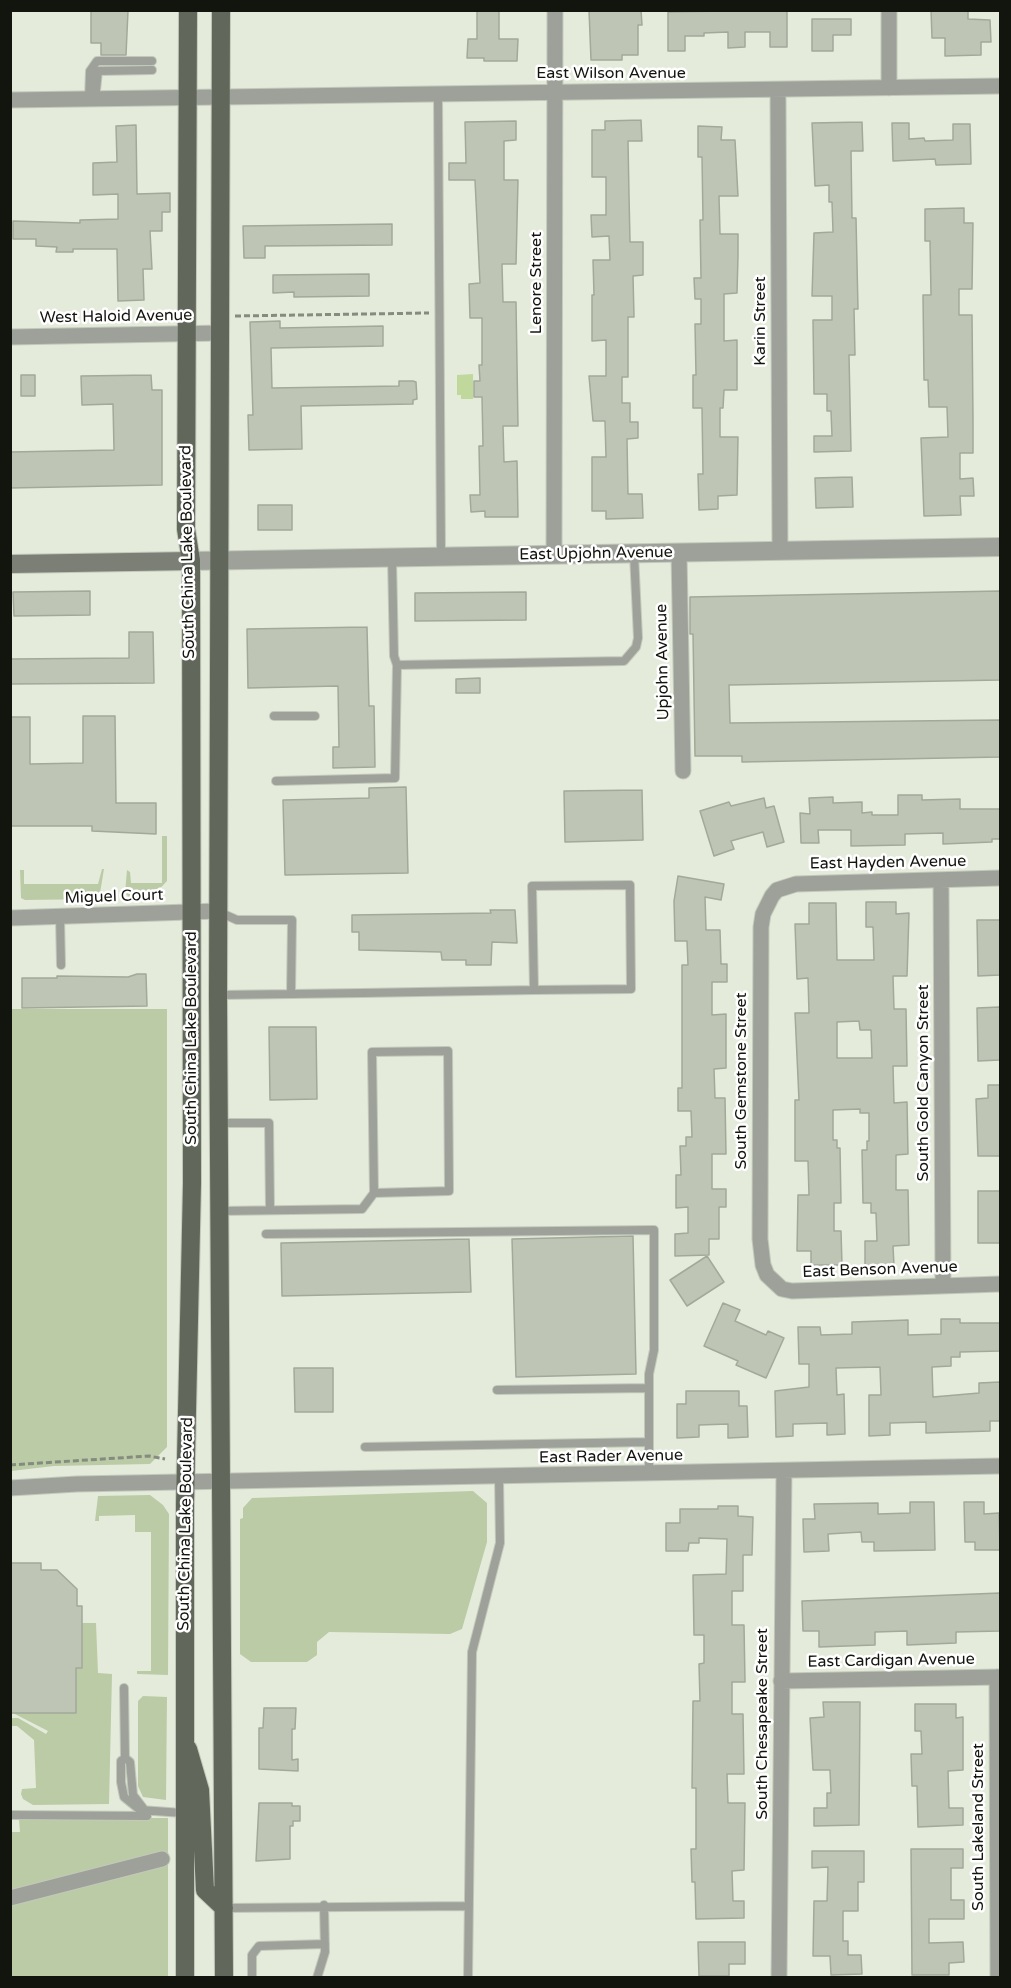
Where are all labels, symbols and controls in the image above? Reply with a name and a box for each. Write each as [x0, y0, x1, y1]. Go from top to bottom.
street label: East Wilson Avenue [536, 64, 686, 84]
street label: Lenore Street [527, 232, 547, 334]
street label: Karin Street [751, 276, 771, 366]
street label: West Haloid Avenue [40, 306, 192, 328]
street label: South China Lake Boulevard [177, 445, 199, 659]
street label: East Upjohn Avenue [519, 543, 673, 565]
street label: Upjohn Avenue [652, 604, 674, 720]
street label: East Hayden Avenue [809, 852, 967, 874]
street label: Miguel Court [64, 886, 164, 908]
street label: South China Lake Boulevard [182, 931, 202, 1145]
street label: South Gold Canyon Street [914, 985, 934, 1181]
street label: South Gemstone Street [732, 992, 752, 1170]
street label: East Benson Avenue [802, 1258, 958, 1282]
street label: South China Lake Boulevard [175, 1417, 197, 1631]
street label: East Rader Avenue [539, 1446, 683, 1468]
street label: South Chesapeake Street [753, 1628, 773, 1820]
street label: East Cardigan Avenue [807, 1650, 975, 1672]
street label: South Lakeland Street [969, 1743, 989, 1911]

